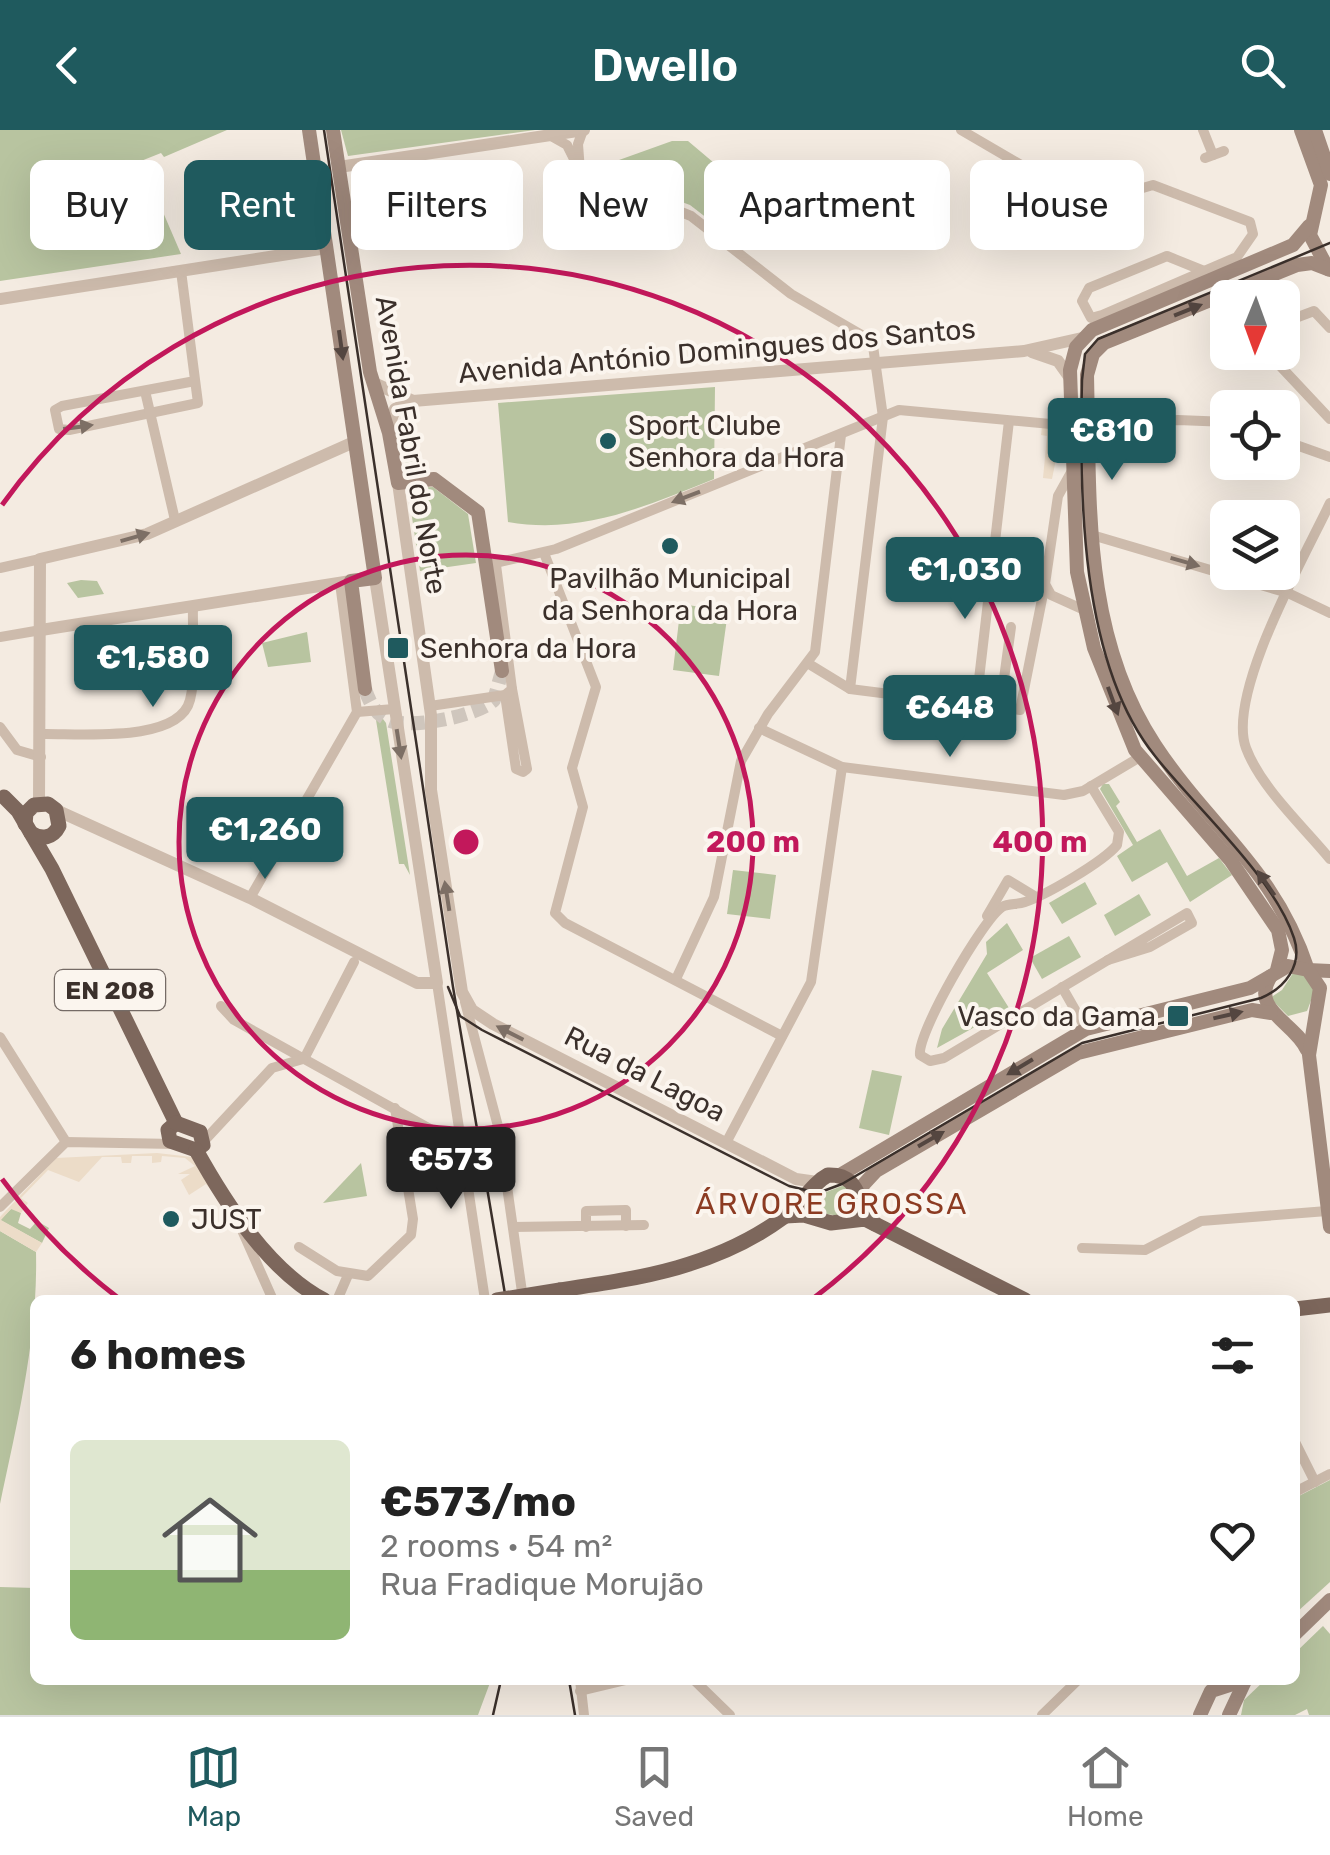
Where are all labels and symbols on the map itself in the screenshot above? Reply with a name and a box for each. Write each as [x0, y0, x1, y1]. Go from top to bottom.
north arrow [1210, 280, 1300, 370]
street label: Avenida Fabril do Norte [368, 293, 454, 597]
one-way arrow [1173, 301, 1203, 317]
street label: Avenida António Domingues dos Santos [457, 312, 977, 390]
one-way arrow [333, 329, 349, 361]
pin: €810 [1053, 398, 1171, 483]
place label: Sport Clube Senhora da Hora [628, 409, 845, 474]
one-way arrow [63, 418, 94, 434]
marker: Sport Clube Senhora da Hora [597, 430, 619, 452]
one-way arrow [671, 490, 701, 505]
one-way arrow [120, 529, 151, 544]
marker: Pavilhão Municipal da Senhora da Hora [659, 535, 681, 557]
pin: €1,030 [884, 537, 1046, 622]
one-way arrow [1170, 555, 1201, 570]
place label: Pavilhão Municipal da Senhora da Hora [542, 562, 798, 627]
pin: €1,580 [72, 625, 234, 710]
place label: Senhora da Hora [420, 632, 637, 665]
marker: Senhora da Hora [385, 635, 411, 661]
pin: €648 [891, 675, 1009, 760]
one-way arrow [1106, 686, 1121, 716]
one-way arrow [392, 729, 407, 760]
pin: €1,260 [184, 797, 346, 882]
centre of rings [448, 824, 484, 860]
text: 200 m [706, 824, 800, 860]
text: 400 m [992, 824, 1088, 860]
one-way arrow [1257, 870, 1276, 897]
one-way arrow [439, 880, 455, 911]
road number: EN 208 [55, 970, 165, 1010]
place label: Vasco da Gama [957, 1000, 1156, 1033]
marker: Vasco da Gama [1165, 1003, 1191, 1029]
one-way arrow [1213, 1007, 1244, 1022]
street label: Rua da Lagoa [559, 1019, 731, 1129]
one-way arrow [496, 1025, 525, 1042]
one-way arrow [1006, 1058, 1034, 1075]
pin: €573 [392, 1127, 510, 1212]
one-way arrow [917, 1130, 945, 1148]
district label: ÁRVORE GROSSA [695, 1186, 969, 1222]
place label: JUST [191, 1203, 262, 1236]
marker: JUST [160, 1208, 182, 1230]

